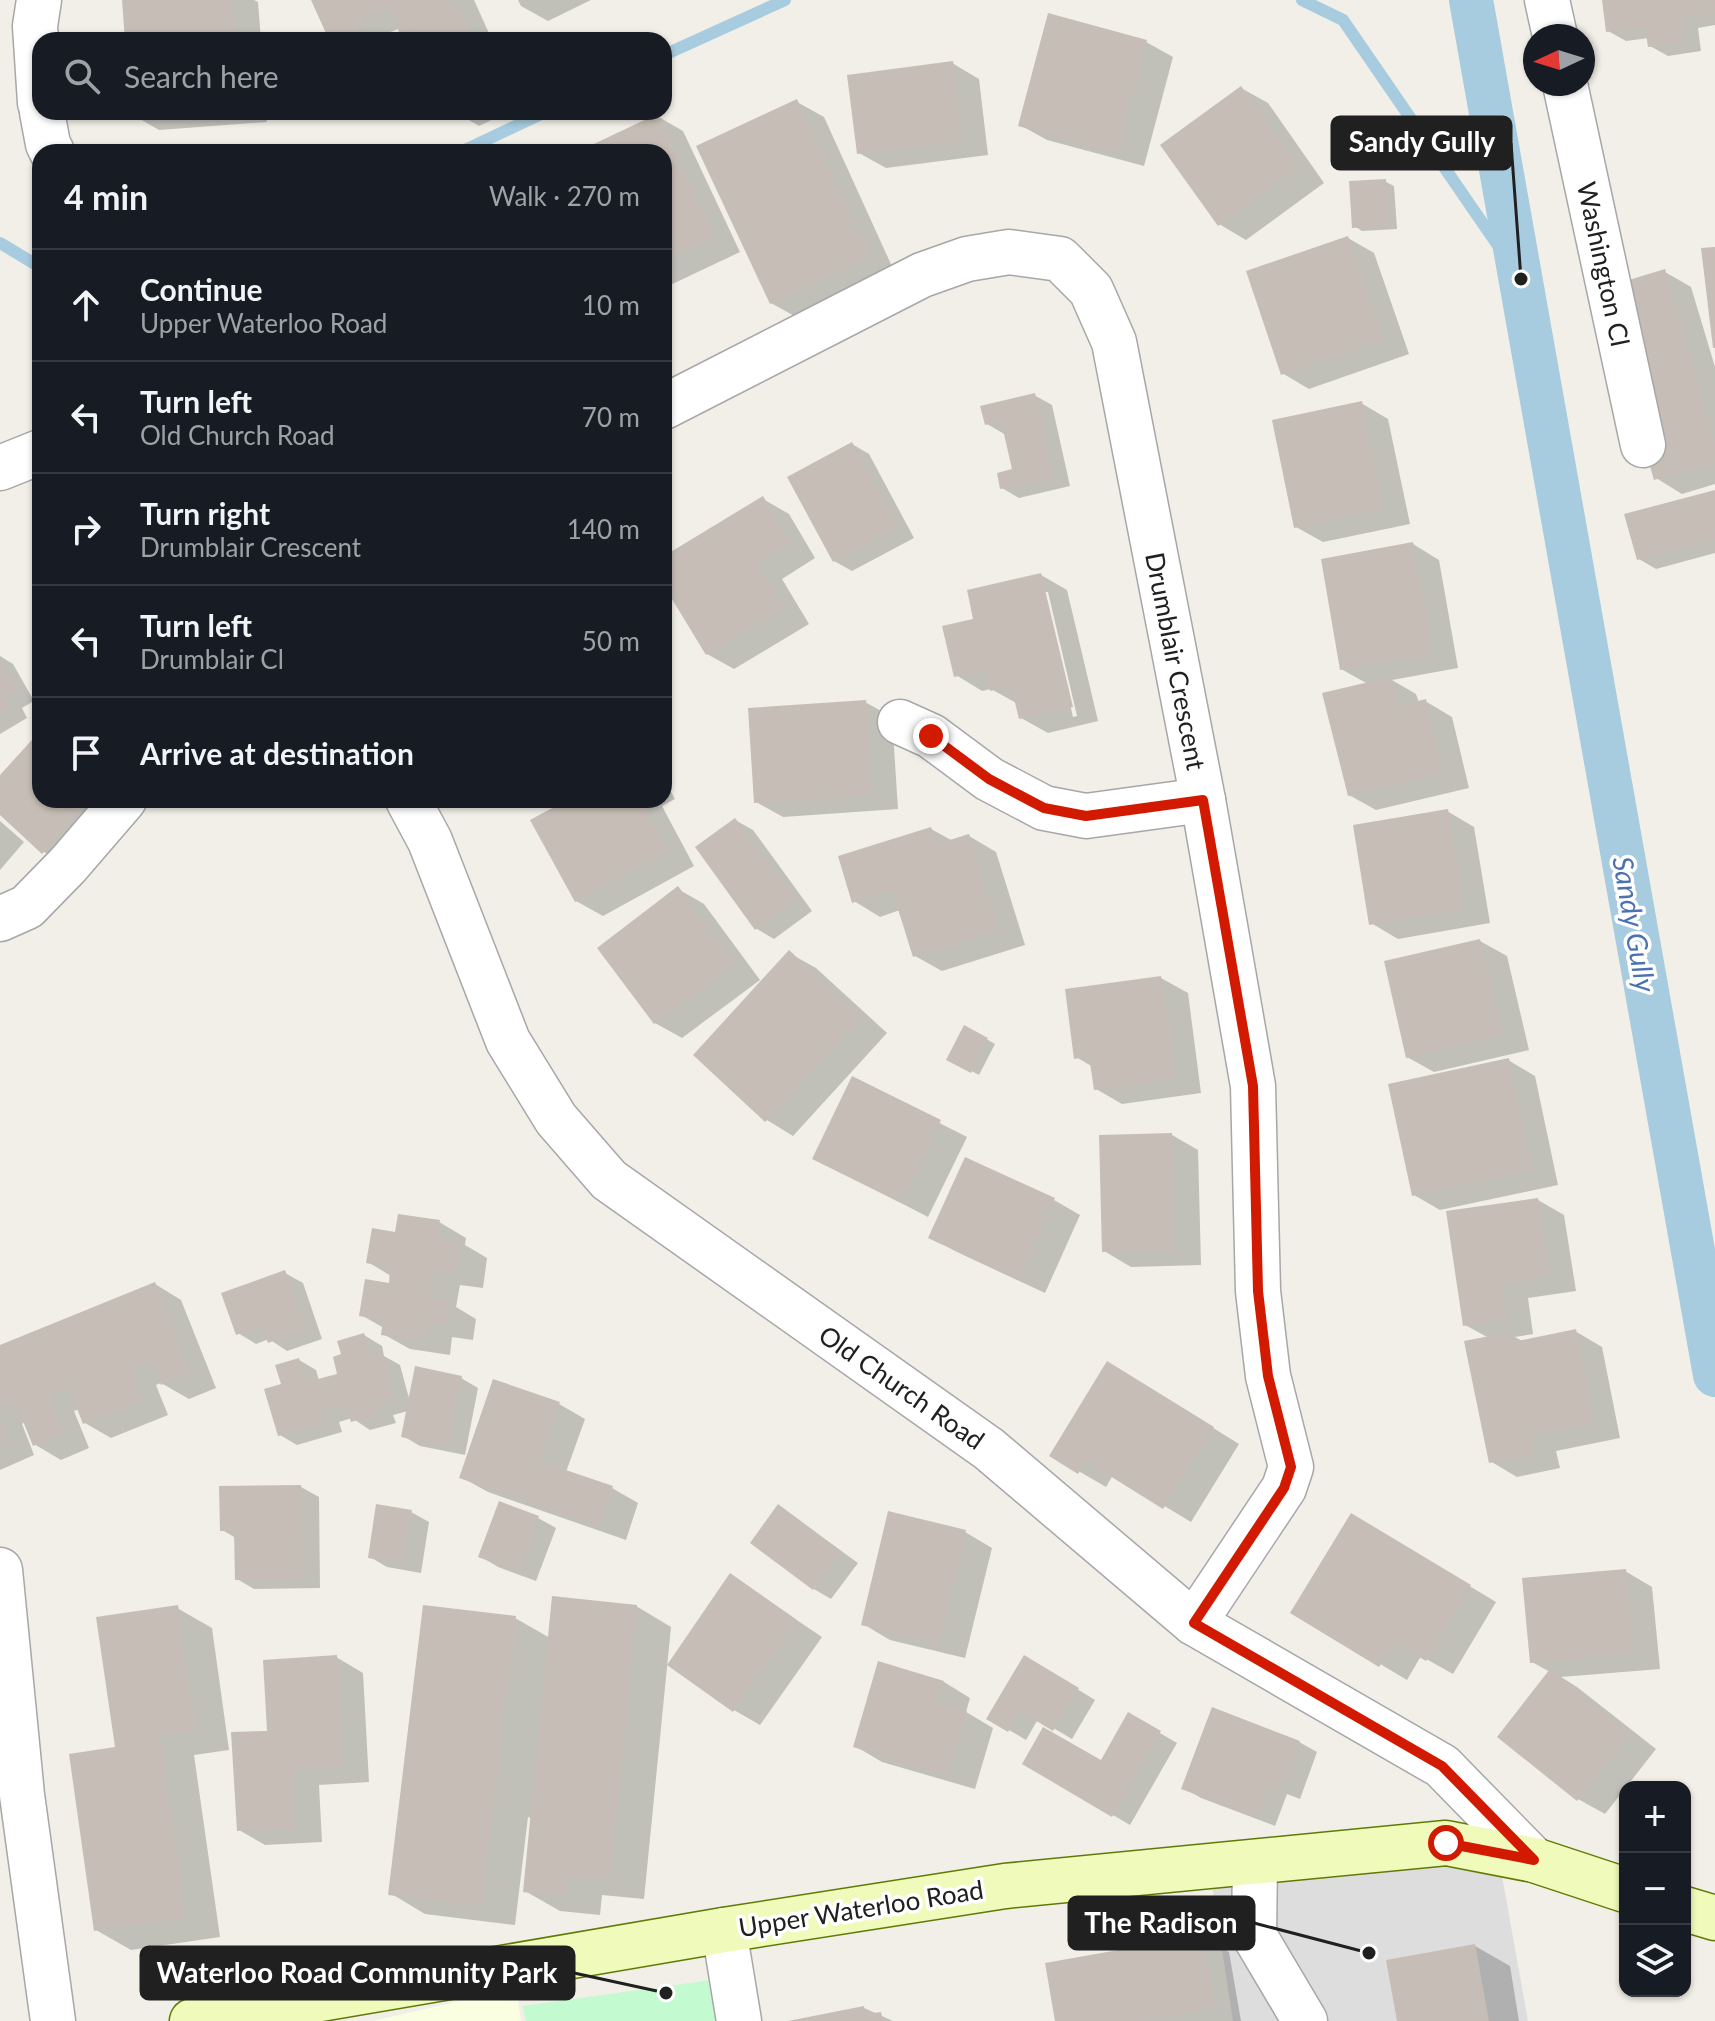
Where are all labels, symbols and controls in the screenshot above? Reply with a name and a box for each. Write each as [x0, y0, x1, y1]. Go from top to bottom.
north arrow [1523, 24, 1595, 96]
search box [32, 32, 672, 120]
icon: search [60, 54, 104, 98]
text: Search here [124, 58, 279, 94]
callout: Sandy Gully [1332, 117, 1511, 169]
text: Sandy Gully [1349, 124, 1495, 158]
text: 4 min [64, 176, 148, 217]
street label: Washington Cl [1571, 179, 1637, 349]
text: Walk · 270 m [489, 180, 640, 212]
text: Continue [140, 271, 263, 307]
icon: ahead [64, 283, 108, 327]
text: 10 m [582, 289, 640, 321]
text: Upper Waterloo Road [140, 307, 387, 339]
text: Turn left [140, 383, 252, 419]
icon: left [64, 395, 108, 439]
text: 70 m [582, 401, 640, 433]
text: Old Church Road [140, 419, 334, 451]
text: Turn right [140, 495, 270, 531]
icon: right [64, 507, 108, 551]
text: 140 m [567, 513, 640, 545]
text: Drumblair Crescent [140, 531, 361, 563]
street label: Drumblair Crescent [1139, 549, 1213, 773]
text: Turn left [140, 607, 252, 643]
icon: left [64, 619, 108, 663]
text: 50 m [582, 625, 640, 657]
text: Drumblair Cl [140, 643, 284, 675]
route end [913, 718, 949, 754]
icon: arrive [64, 731, 108, 775]
text: Arrive at destination [140, 735, 414, 771]
water label: Sandy Gully [1606, 854, 1664, 995]
street label: Old Church Road [813, 1318, 991, 1456]
map controls [1619, 1781, 1691, 1997]
button: + [1619, 1781, 1691, 1853]
route start [1428, 1825, 1464, 1861]
button: − [1619, 1853, 1691, 1925]
street label: Upper Waterloo Road [736, 1873, 986, 1943]
callout: The Radison [1069, 1897, 1254, 1949]
text: The Radison [1084, 1905, 1238, 1939]
button: layers [1619, 1925, 1691, 1997]
callout: Waterloo Road Community Park [141, 1947, 574, 1999]
text: Waterloo Road Community Park [156, 1955, 558, 1989]

